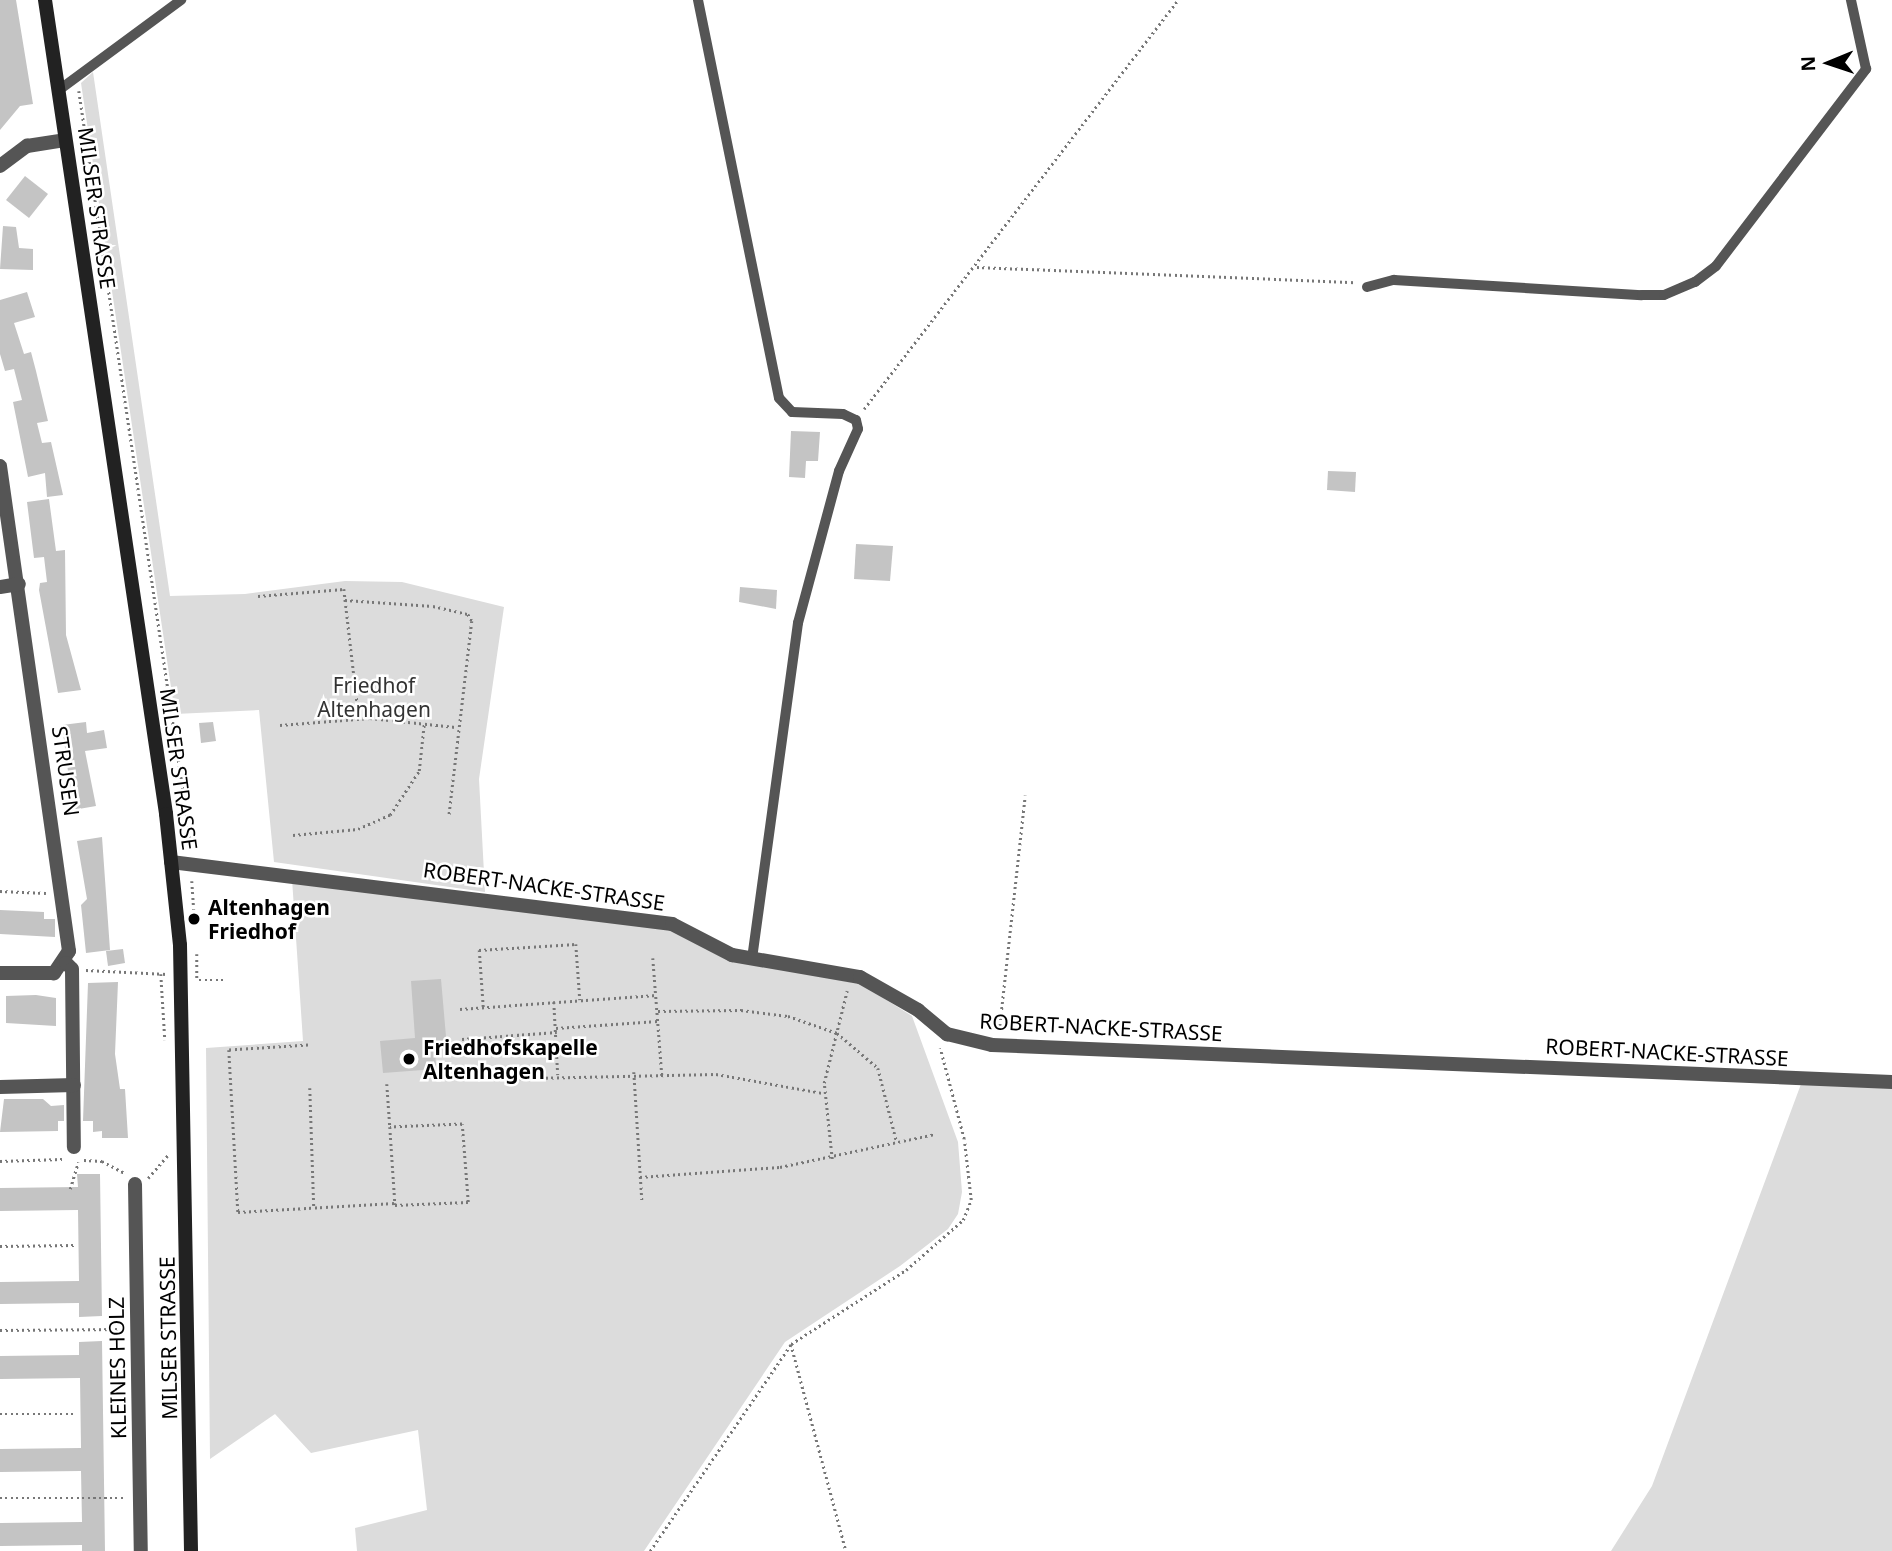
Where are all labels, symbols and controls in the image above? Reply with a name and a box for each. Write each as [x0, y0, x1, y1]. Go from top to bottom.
north arrow [1794, 28, 1864, 98]
text: N [1795, 56, 1821, 72]
street label: MILSER STRASSE [73, 125, 121, 291]
park label: Friedhof Altenhagen [317, 672, 431, 722]
street label: MILSER STRASSE [155, 686, 203, 852]
street label: STRUSEN [47, 724, 85, 818]
street label: ROBERT-NACKE-STRASSE [422, 857, 666, 915]
place label: Altenhagen Friedhof [208, 894, 330, 944]
marker: Altenhagen Friedhof [186, 911, 202, 927]
street label: ROBERT-NACKE-STRASSE [979, 1008, 1223, 1046]
street label: ROBERT-NACKE-STRASSE [1545, 1033, 1789, 1071]
place label: Friedhofskapelle Altenhagen [423, 1034, 598, 1084]
marker: Friedhofskapelle Altenhagen [401, 1051, 417, 1067]
street label: MILSER STRASSE [154, 1256, 182, 1420]
street label: KLEINES HOLZ [103, 1297, 131, 1439]

